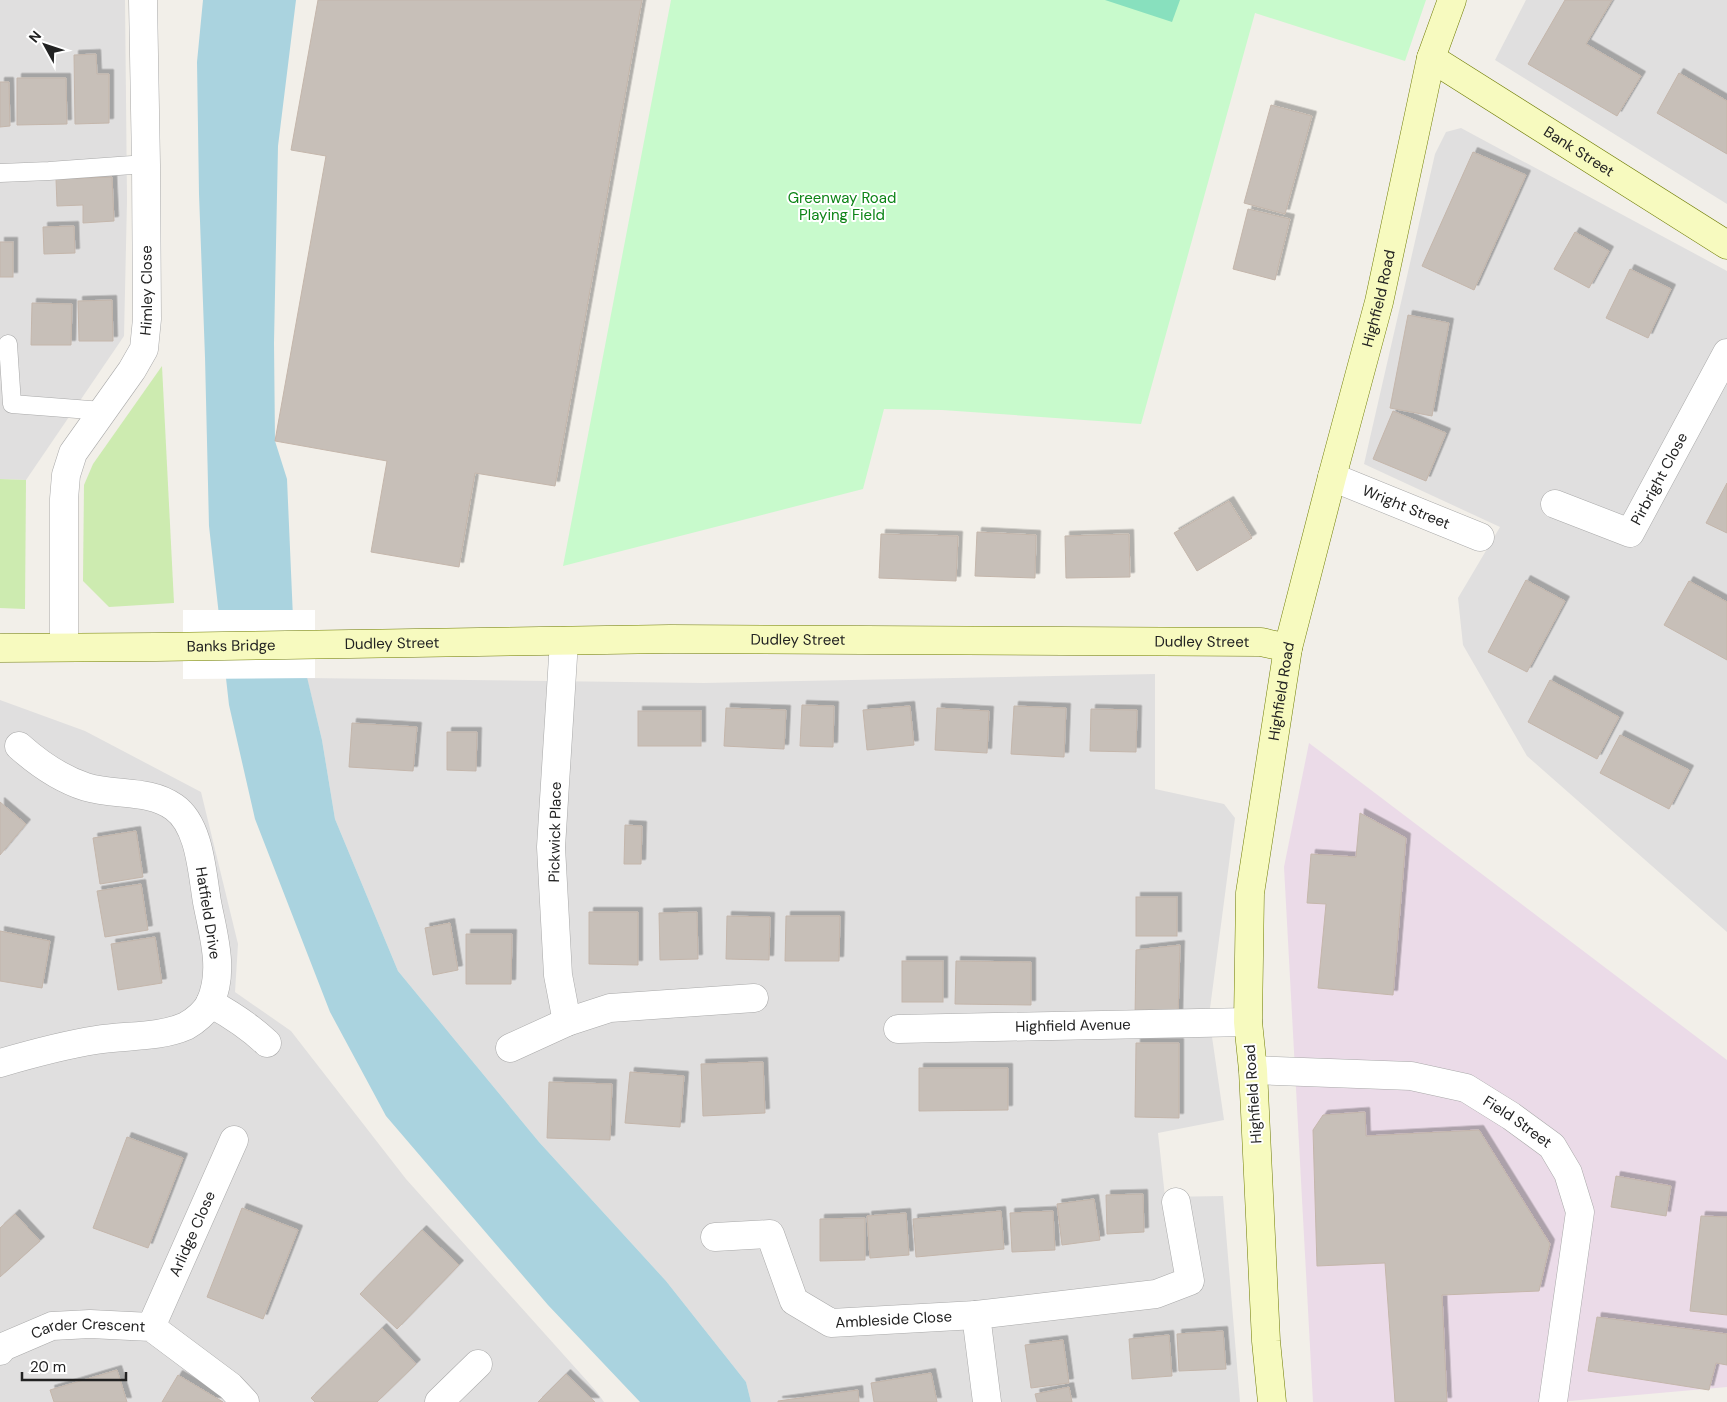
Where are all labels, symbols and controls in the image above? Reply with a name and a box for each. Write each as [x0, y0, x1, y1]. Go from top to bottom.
north arrow [20, 20, 70, 70]
text: N [25, 27, 45, 46]
street label: Bank Street [1540, 122, 1618, 181]
park label: Greenway Road Playing Field [788, 188, 896, 225]
street label: Himley Close [135, 245, 157, 336]
street label: Highfield Road [1357, 248, 1400, 349]
street label: Pirbright Close [1626, 429, 1692, 529]
street label: Wright Street [1359, 480, 1453, 534]
street label: Dudley Street [750, 629, 846, 650]
street label: Dudley Street [1154, 631, 1250, 652]
street label: Dudley Street [344, 633, 440, 654]
street label: Banks Bridge [186, 635, 276, 657]
street label: Highfield Road [1264, 640, 1299, 742]
street label: Pickwick Place [544, 781, 566, 883]
street label: Hatfield Drive [191, 865, 225, 961]
street label: Highfield Avenue [1015, 1014, 1131, 1037]
street label: Highfield Road [1240, 1044, 1266, 1144]
street label: Field Street [1479, 1091, 1556, 1153]
street label: Arlidge Close [165, 1188, 220, 1280]
street label: Ambleside Close [835, 1306, 952, 1333]
street label: Carder Crescent [28, 1314, 146, 1344]
scale bar [22, 1350, 126, 1382]
text: 20 m [30, 1357, 66, 1377]

